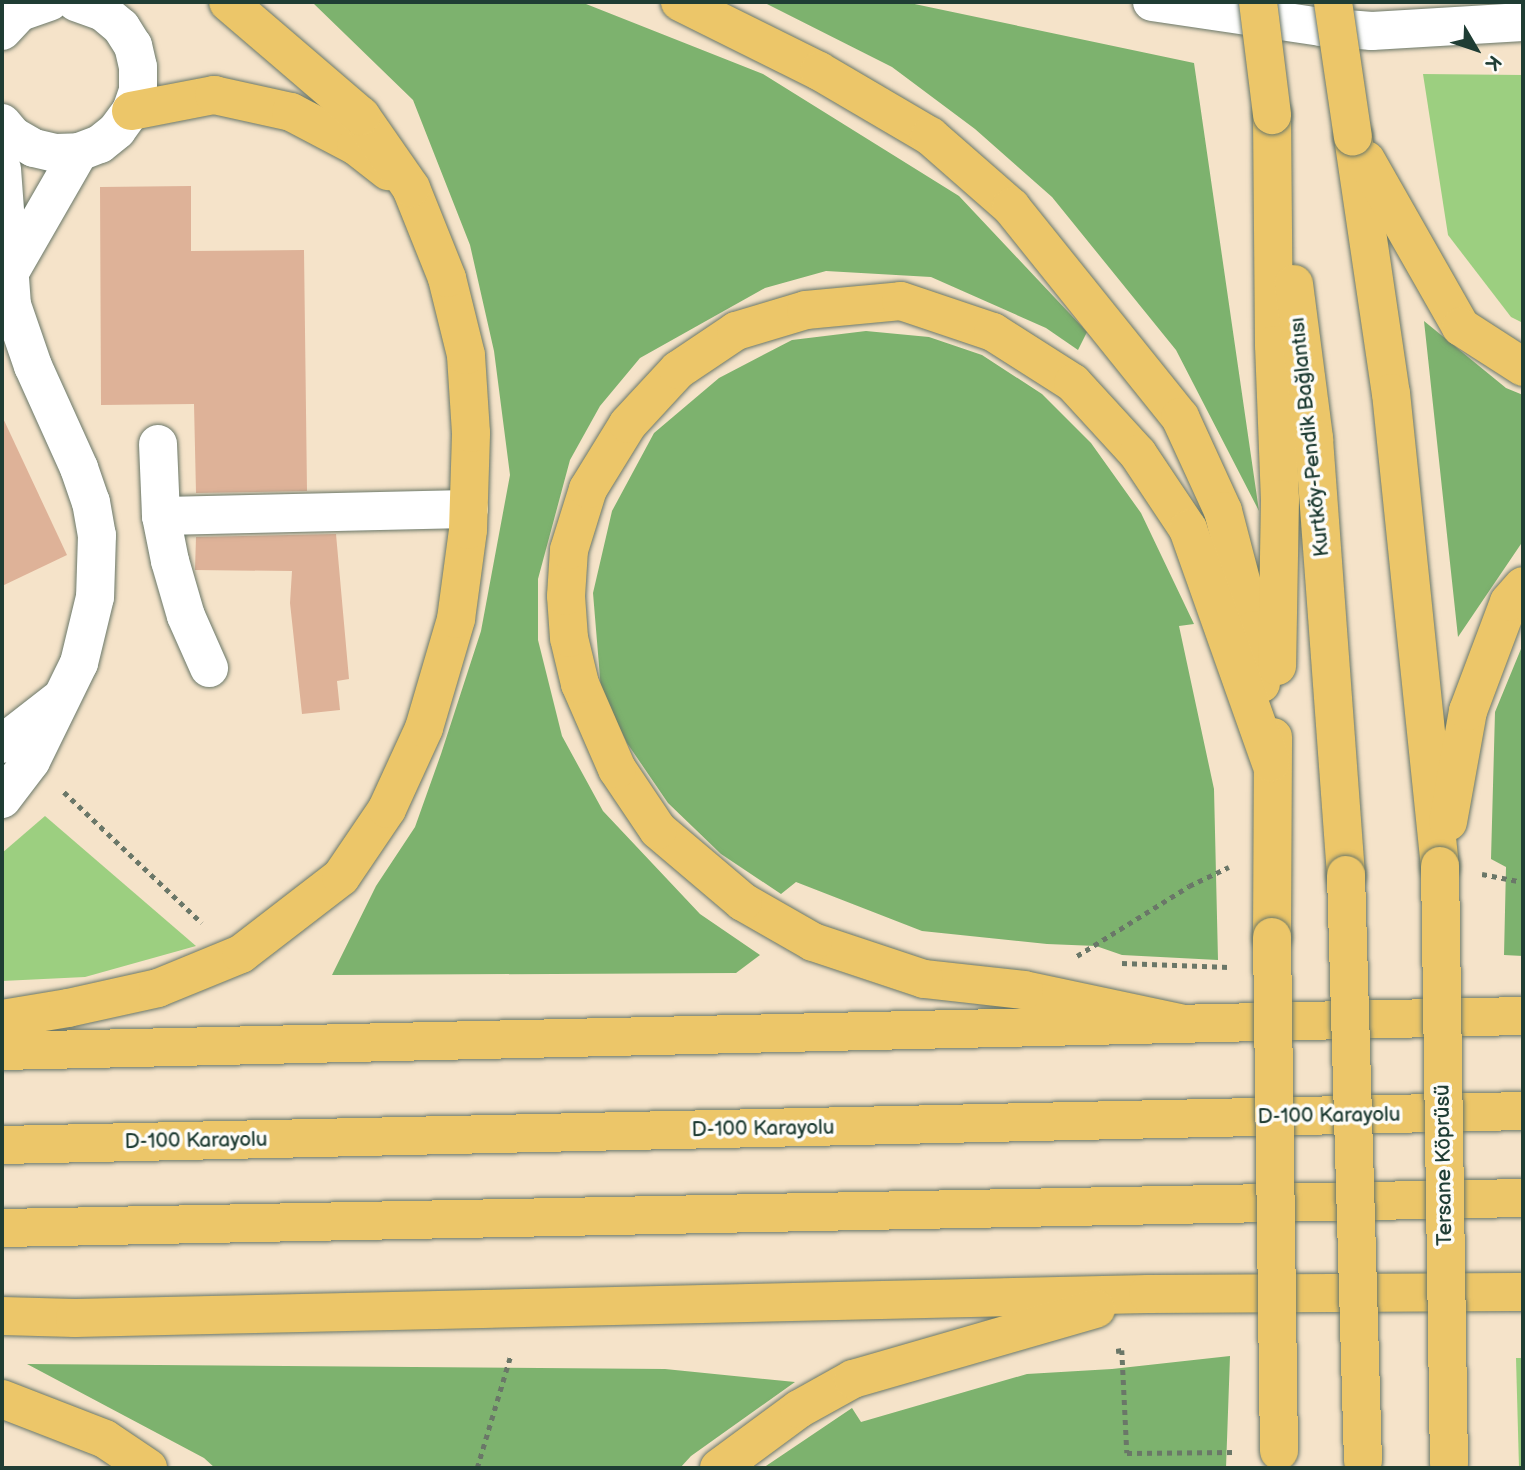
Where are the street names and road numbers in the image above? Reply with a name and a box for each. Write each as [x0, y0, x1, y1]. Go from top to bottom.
street label: Kurtköy-Pendik Bağlantısı [1285, 316, 1335, 558]
street label: Tersane Köprüsü [1430, 1084, 1458, 1246]
street label: D-100 Karayolu [1257, 1102, 1401, 1130]
street label: D-100 Karayolu [691, 1115, 835, 1143]
street label: D-100 Karayolu [124, 1127, 268, 1155]

